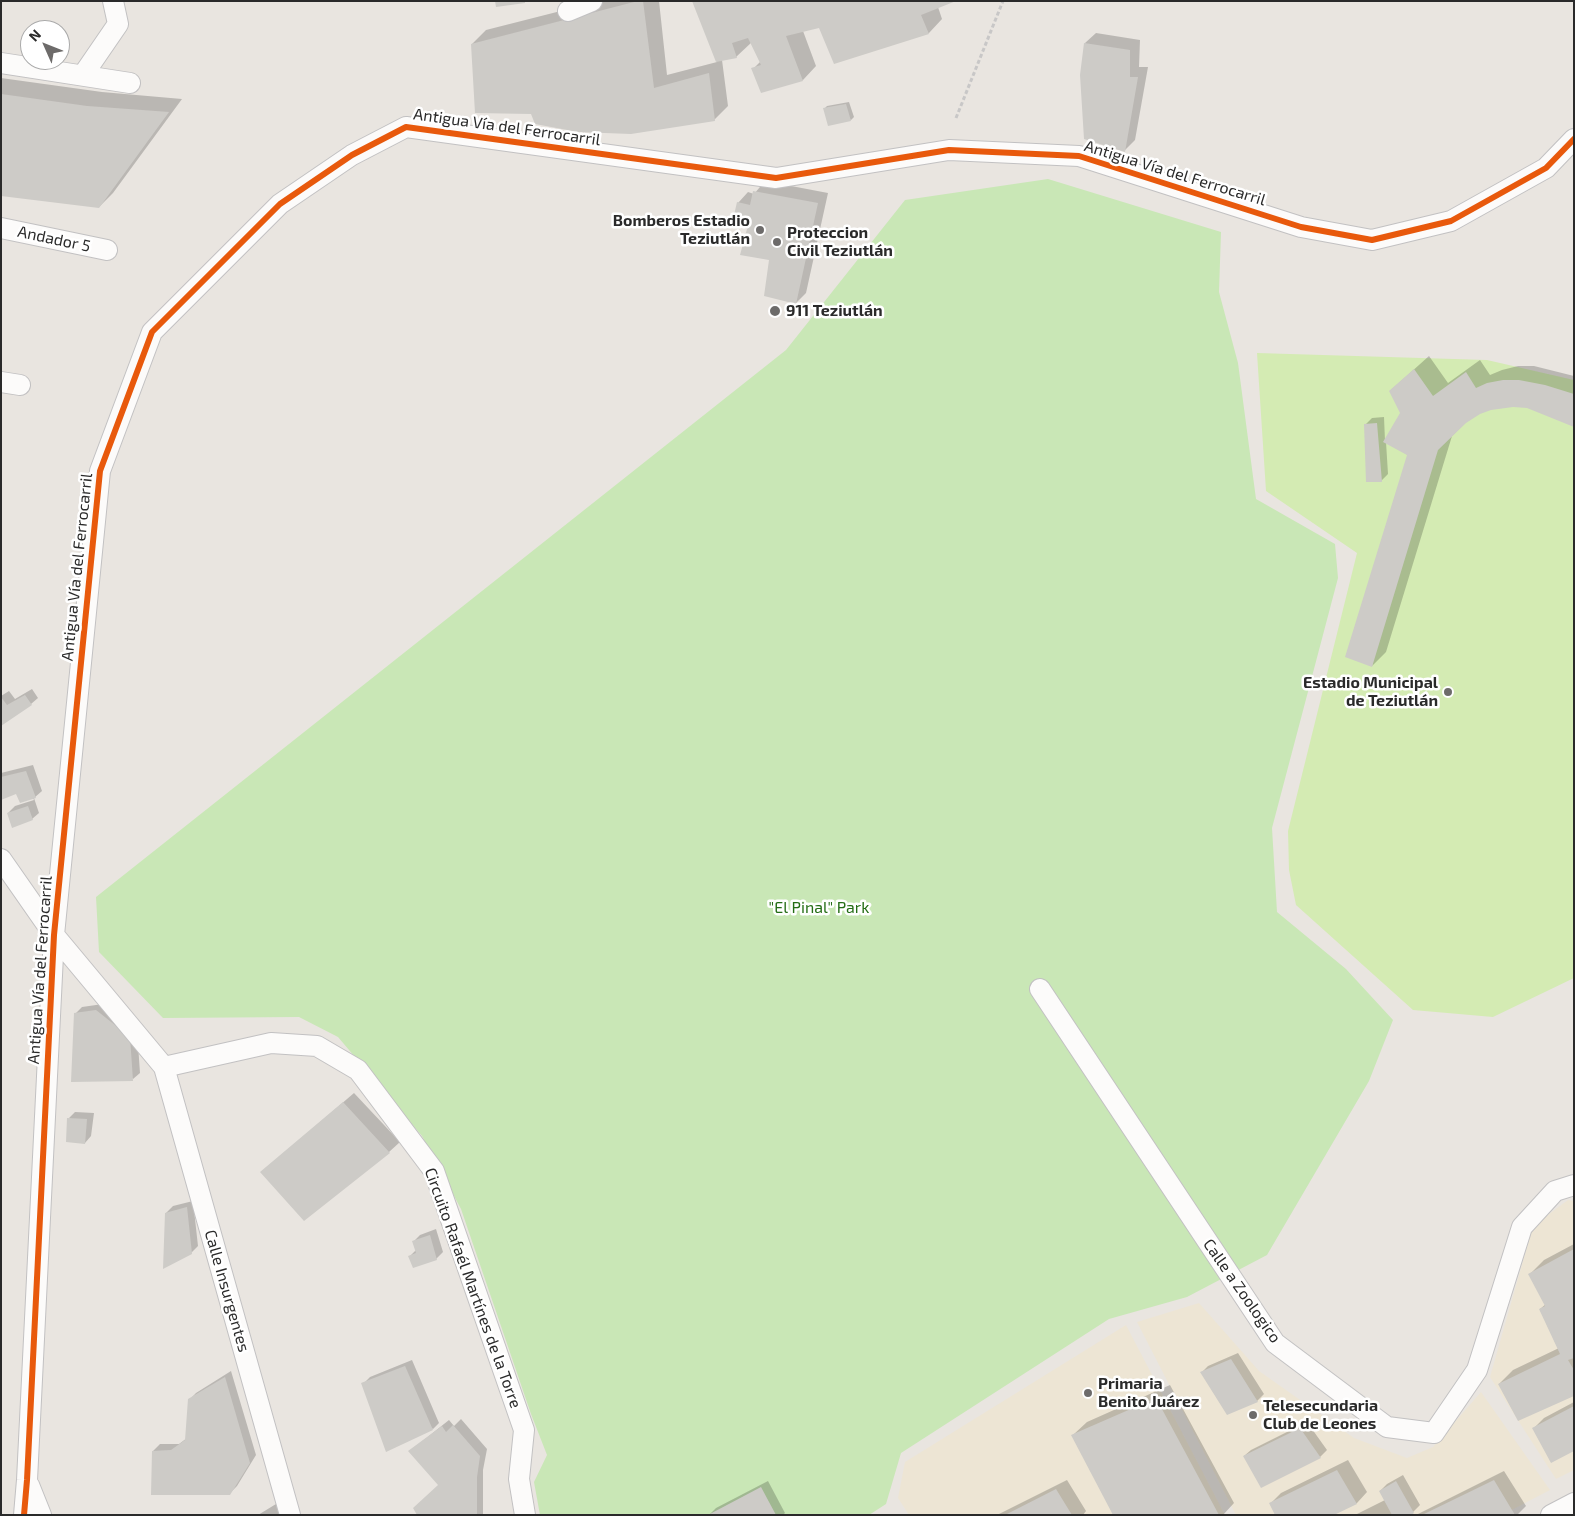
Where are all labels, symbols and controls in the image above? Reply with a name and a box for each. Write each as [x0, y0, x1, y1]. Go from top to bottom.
north arrow [20, 20, 70, 70]
text: N [25, 25, 44, 44]
street label: Antigua Vía del Ferrocarril [412, 104, 602, 150]
street label: Antigua Vía del Ferrocarril [1082, 136, 1268, 210]
place label: Bomberos Estadio Teziutlán [613, 211, 750, 249]
street label: Andador 5 [16, 222, 92, 256]
place label: Proteccion Civil Teziutlán [787, 223, 893, 261]
marker: Bomberos Estadio Teziutlán [754, 224, 766, 236]
marker: Proteccion Civil Teziutlán [771, 236, 783, 248]
place label: 911 Teziutlán [786, 301, 883, 321]
marker: 911 Teziutlán [768, 304, 782, 318]
street label: Antigua Vía del Ferrocarril [58, 472, 96, 662]
place label: Estadio Municipal de Teziutlán [1303, 673, 1438, 711]
marker: Estadio Municipal de Teziutlán [1442, 686, 1454, 698]
street label: Antigua Vía del Ferrocarril [24, 875, 56, 1065]
park label: "El Pinal" Park [769, 898, 869, 918]
street label: Circuito Rafaél Martínes de la Torre [420, 1165, 526, 1411]
street label: Calle Insurgentes [200, 1228, 254, 1354]
street label: Calle a Zoologico [1199, 1235, 1285, 1347]
place label: Primaria Benito Juárez [1098, 1374, 1199, 1412]
marker: Primaria Benito Juárez [1082, 1387, 1094, 1399]
place label: Telesecundaria Club de Leones [1263, 1396, 1378, 1434]
marker: Telesecundaria Club de Leones [1247, 1409, 1259, 1421]

